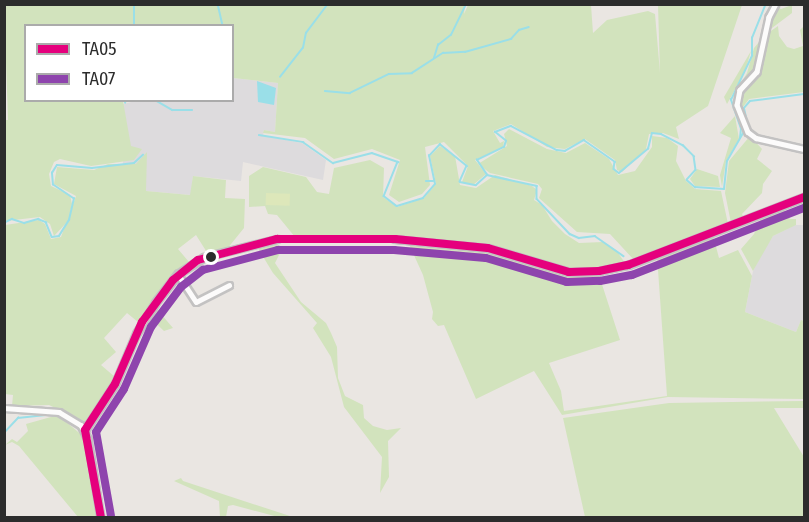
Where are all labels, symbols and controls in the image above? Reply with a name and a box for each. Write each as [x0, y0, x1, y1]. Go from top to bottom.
legend [24, 24, 234, 102]
text: TA05 [82, 38, 117, 60]
text: TA07 [82, 68, 115, 90]
unlabelled marker [205, 251, 217, 263]

